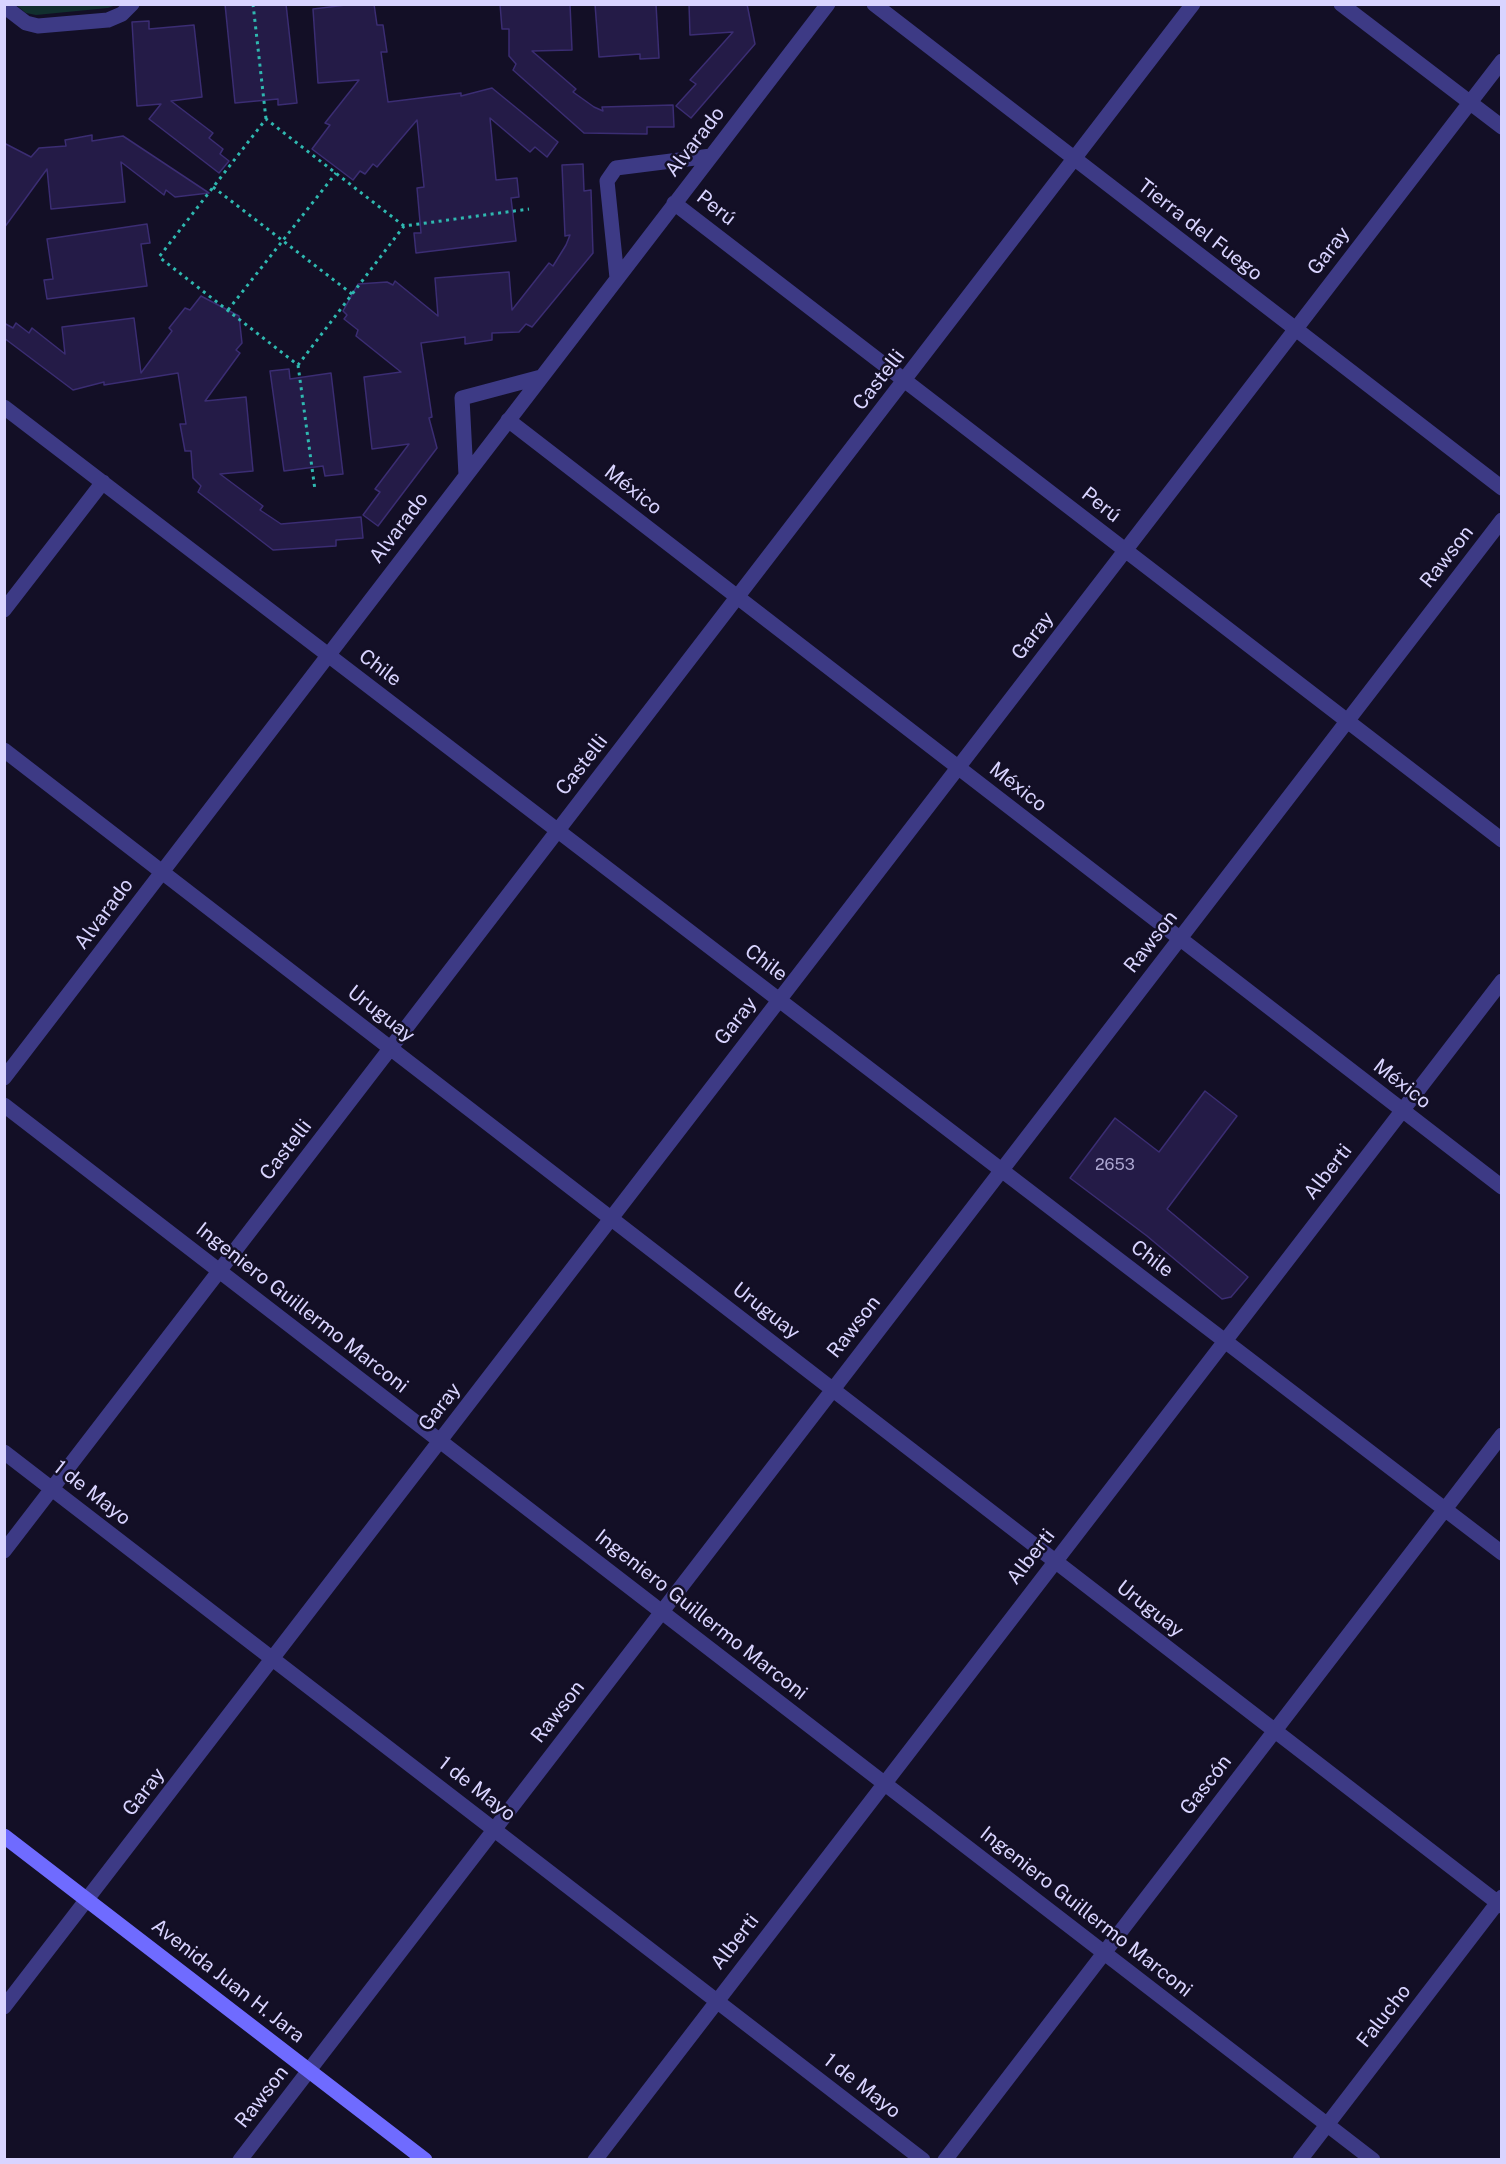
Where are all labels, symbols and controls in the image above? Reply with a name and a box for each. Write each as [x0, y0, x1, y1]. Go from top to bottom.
street label: Alvarado [660, 102, 730, 182]
street label: Tierra del Fuego [1133, 174, 1267, 286]
street label: Perú [692, 185, 740, 231]
street label: Garay [1303, 222, 1355, 280]
street label: Castelli [848, 345, 910, 415]
street label: México [599, 460, 667, 520]
street label: Perú [1077, 482, 1125, 528]
street label: Alvarado [365, 488, 433, 568]
street label: Rawson [1415, 521, 1479, 593]
street label: Garay [1007, 607, 1059, 665]
street label: Chile [354, 644, 406, 692]
street label: Castelli [551, 730, 613, 800]
street label: México [984, 757, 1052, 817]
street label: Alvarado [70, 874, 138, 954]
street label: Rawson [1119, 906, 1183, 978]
street label: Chile [740, 939, 792, 987]
street label: Uruguay [343, 980, 419, 1048]
street label: Garay [710, 992, 762, 1050]
street label: México [1368, 1054, 1436, 1114]
street label: Castelli [255, 1115, 317, 1185]
street label: Alberti [1299, 1140, 1357, 1204]
house number: 2653 [1095, 1155, 1135, 1175]
street label: Ingeniero Guillermo Marconi [191, 1218, 413, 1398]
street label: Chile [1126, 1235, 1178, 1283]
street label: Uruguay [728, 1277, 804, 1345]
street label: Rawson [822, 1291, 886, 1363]
street label: Garay [414, 1378, 466, 1436]
street label: 1 de Mayo [49, 1455, 135, 1531]
street label: Ingeniero Guillermo Marconi [590, 1525, 812, 1705]
street label: Alberti [1002, 1525, 1060, 1589]
street label: Uruguay [1112, 1575, 1188, 1643]
street label: Rawson [526, 1676, 590, 1748]
street label: Gascón [1175, 1750, 1237, 1820]
street label: 1 de Mayo [434, 1751, 520, 1827]
street label: Garay [118, 1763, 170, 1821]
street label: Ingeniero Guillermo Marconi [975, 1822, 1197, 2002]
street label: Alberti [706, 1910, 764, 1974]
street label: Avenida Juan H. Jara [147, 1914, 309, 2048]
street label: Falucho [1352, 1980, 1416, 2052]
street label: 1 de Mayo [819, 2048, 905, 2124]
street label: Rawson [230, 2061, 294, 2133]

